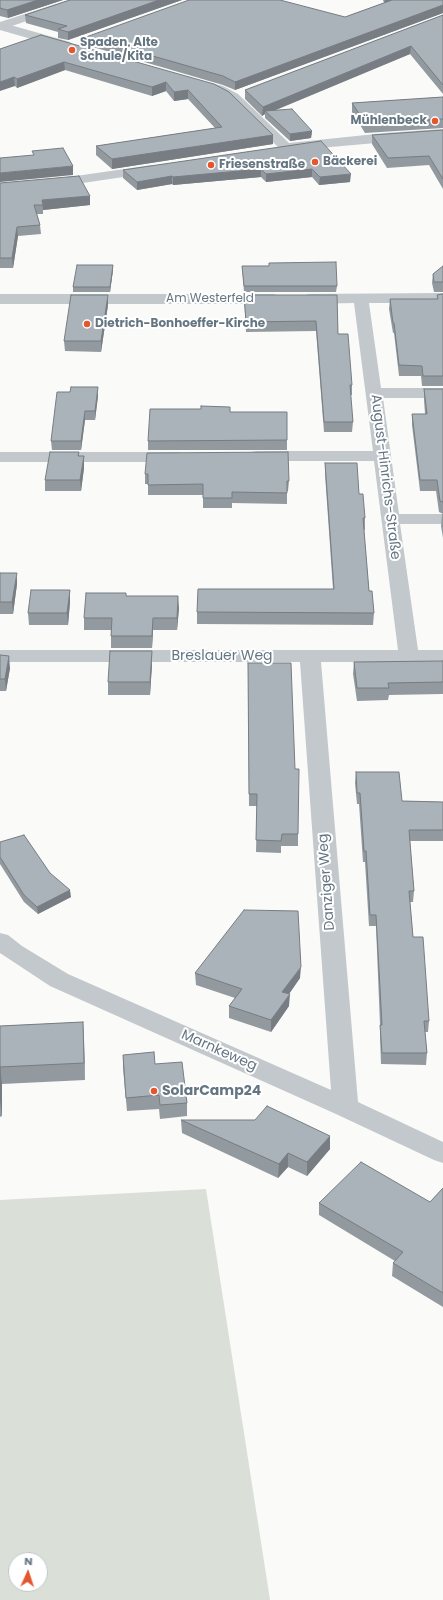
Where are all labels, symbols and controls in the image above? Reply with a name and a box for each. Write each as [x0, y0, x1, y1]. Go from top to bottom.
place label: Spaden, Alte Schule/Kita [80, 36, 158, 64]
marker: Spaden, Alte Schule/Kita [67, 45, 77, 55]
place label: Mühlenbeck [351, 114, 427, 128]
marker: Mühlenbeck [430, 116, 440, 126]
place label: Bäckerei [323, 155, 377, 169]
marker: Bäckerei [310, 157, 320, 167]
place label: Friesenstraße [219, 158, 305, 172]
marker: Friesenstraße [206, 160, 216, 170]
street label: Am Westerfeld [166, 292, 254, 306]
place label: Dietrich-Bonhoeffer-Kirche [95, 317, 265, 331]
marker: Dietrich-Bonhoeffer-Kirche [82, 319, 92, 329]
street label: August-Hinrichs-Straße [367, 393, 403, 561]
street label: Breslauer Weg [171, 648, 273, 664]
street label: Danziger Weg [315, 833, 339, 931]
street label: Marnkeweg [178, 1027, 260, 1075]
place label: SolarCamp24 [162, 1083, 261, 1099]
marker: SolarCamp24 [149, 1086, 159, 1096]
north arrow [8, 1552, 48, 1592]
text: N [24, 1553, 33, 1569]

